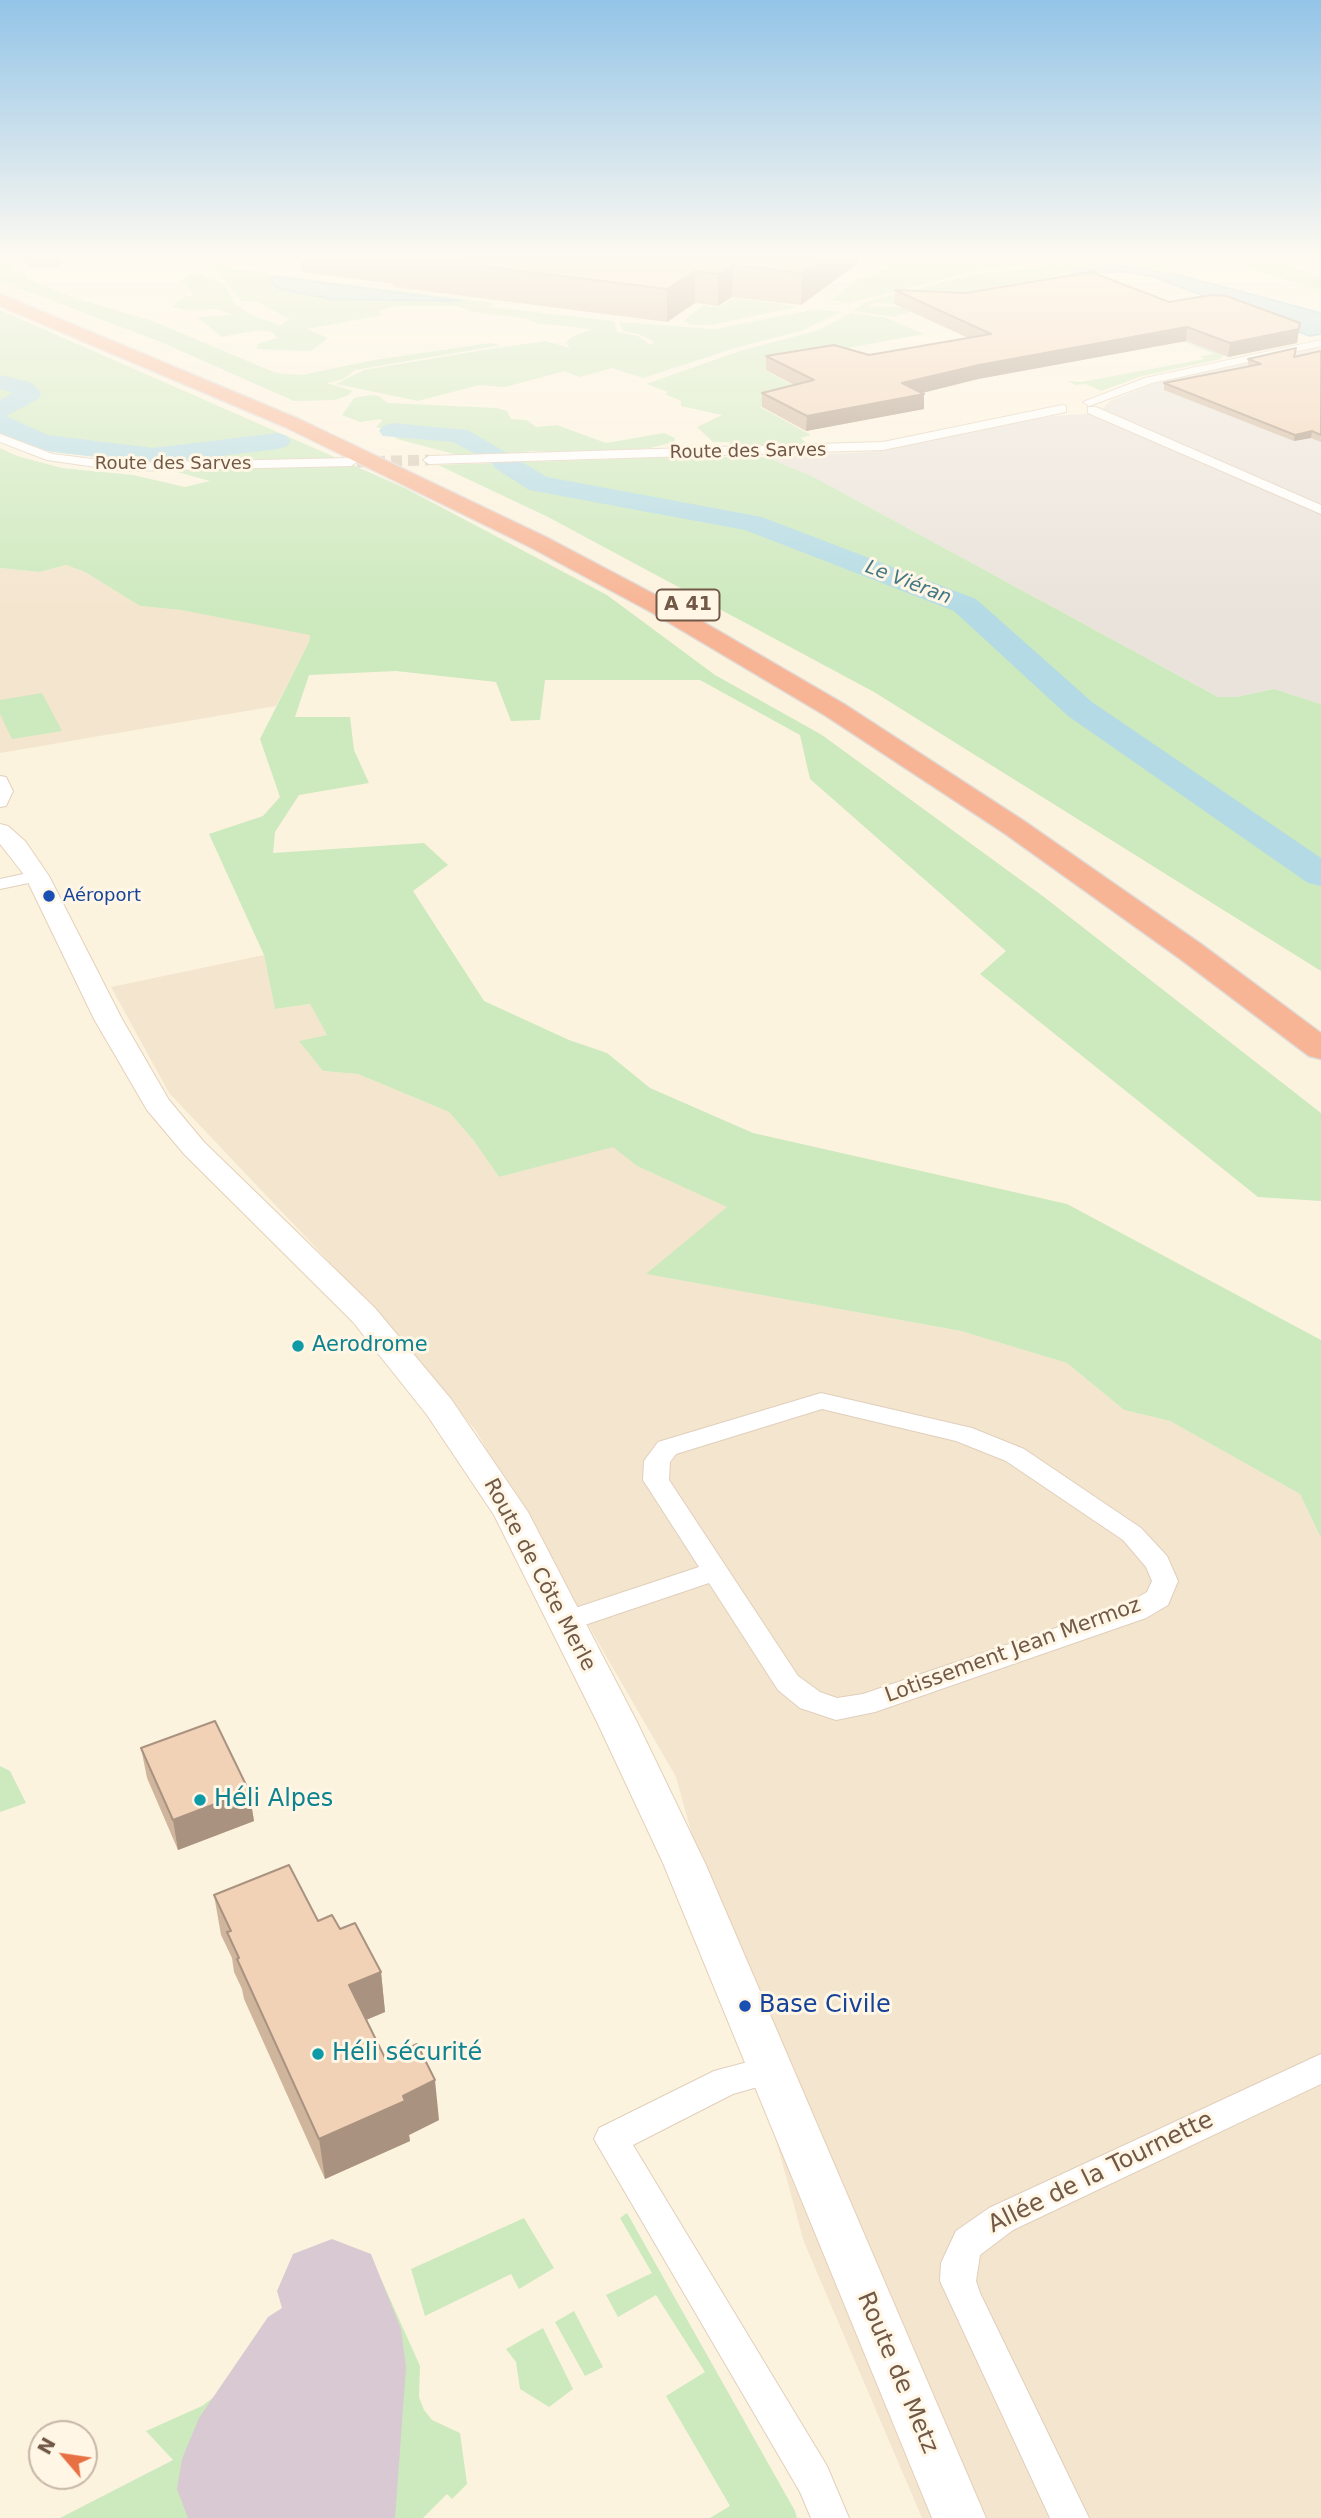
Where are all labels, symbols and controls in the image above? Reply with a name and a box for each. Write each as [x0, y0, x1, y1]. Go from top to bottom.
street label: Route des Sarves [670, 440, 826, 464]
street label: Route des Sarves [95, 453, 251, 475]
water label: Le Viéran [862, 556, 954, 610]
road number: A 41 [656, 590, 720, 620]
place label: Aéroport [63, 885, 141, 907]
marker: Aéroport [41, 888, 57, 904]
place label: Aerodrome [312, 1333, 428, 1359]
marker: Aerodrome [290, 1338, 306, 1354]
street label: Route de Côte Merle [478, 1474, 600, 1676]
street label: Lotissement Jean Mermoz [882, 1593, 1144, 1709]
place label: Héli Alpes [214, 1786, 333, 1814]
marker: Héli Alpes [192, 1792, 208, 1808]
place label: Base Civile [759, 1992, 891, 2020]
marker: Base Civile [737, 1998, 753, 2014]
place label: Héli sécurité [332, 2040, 482, 2068]
marker: Héli sécurité [310, 2046, 326, 2062]
street label: Allée de la Tournette [984, 2106, 1218, 2240]
street label: Route de Metz [850, 2288, 944, 2458]
north arrow [28, 2420, 98, 2490]
text: N [33, 2433, 60, 2458]

